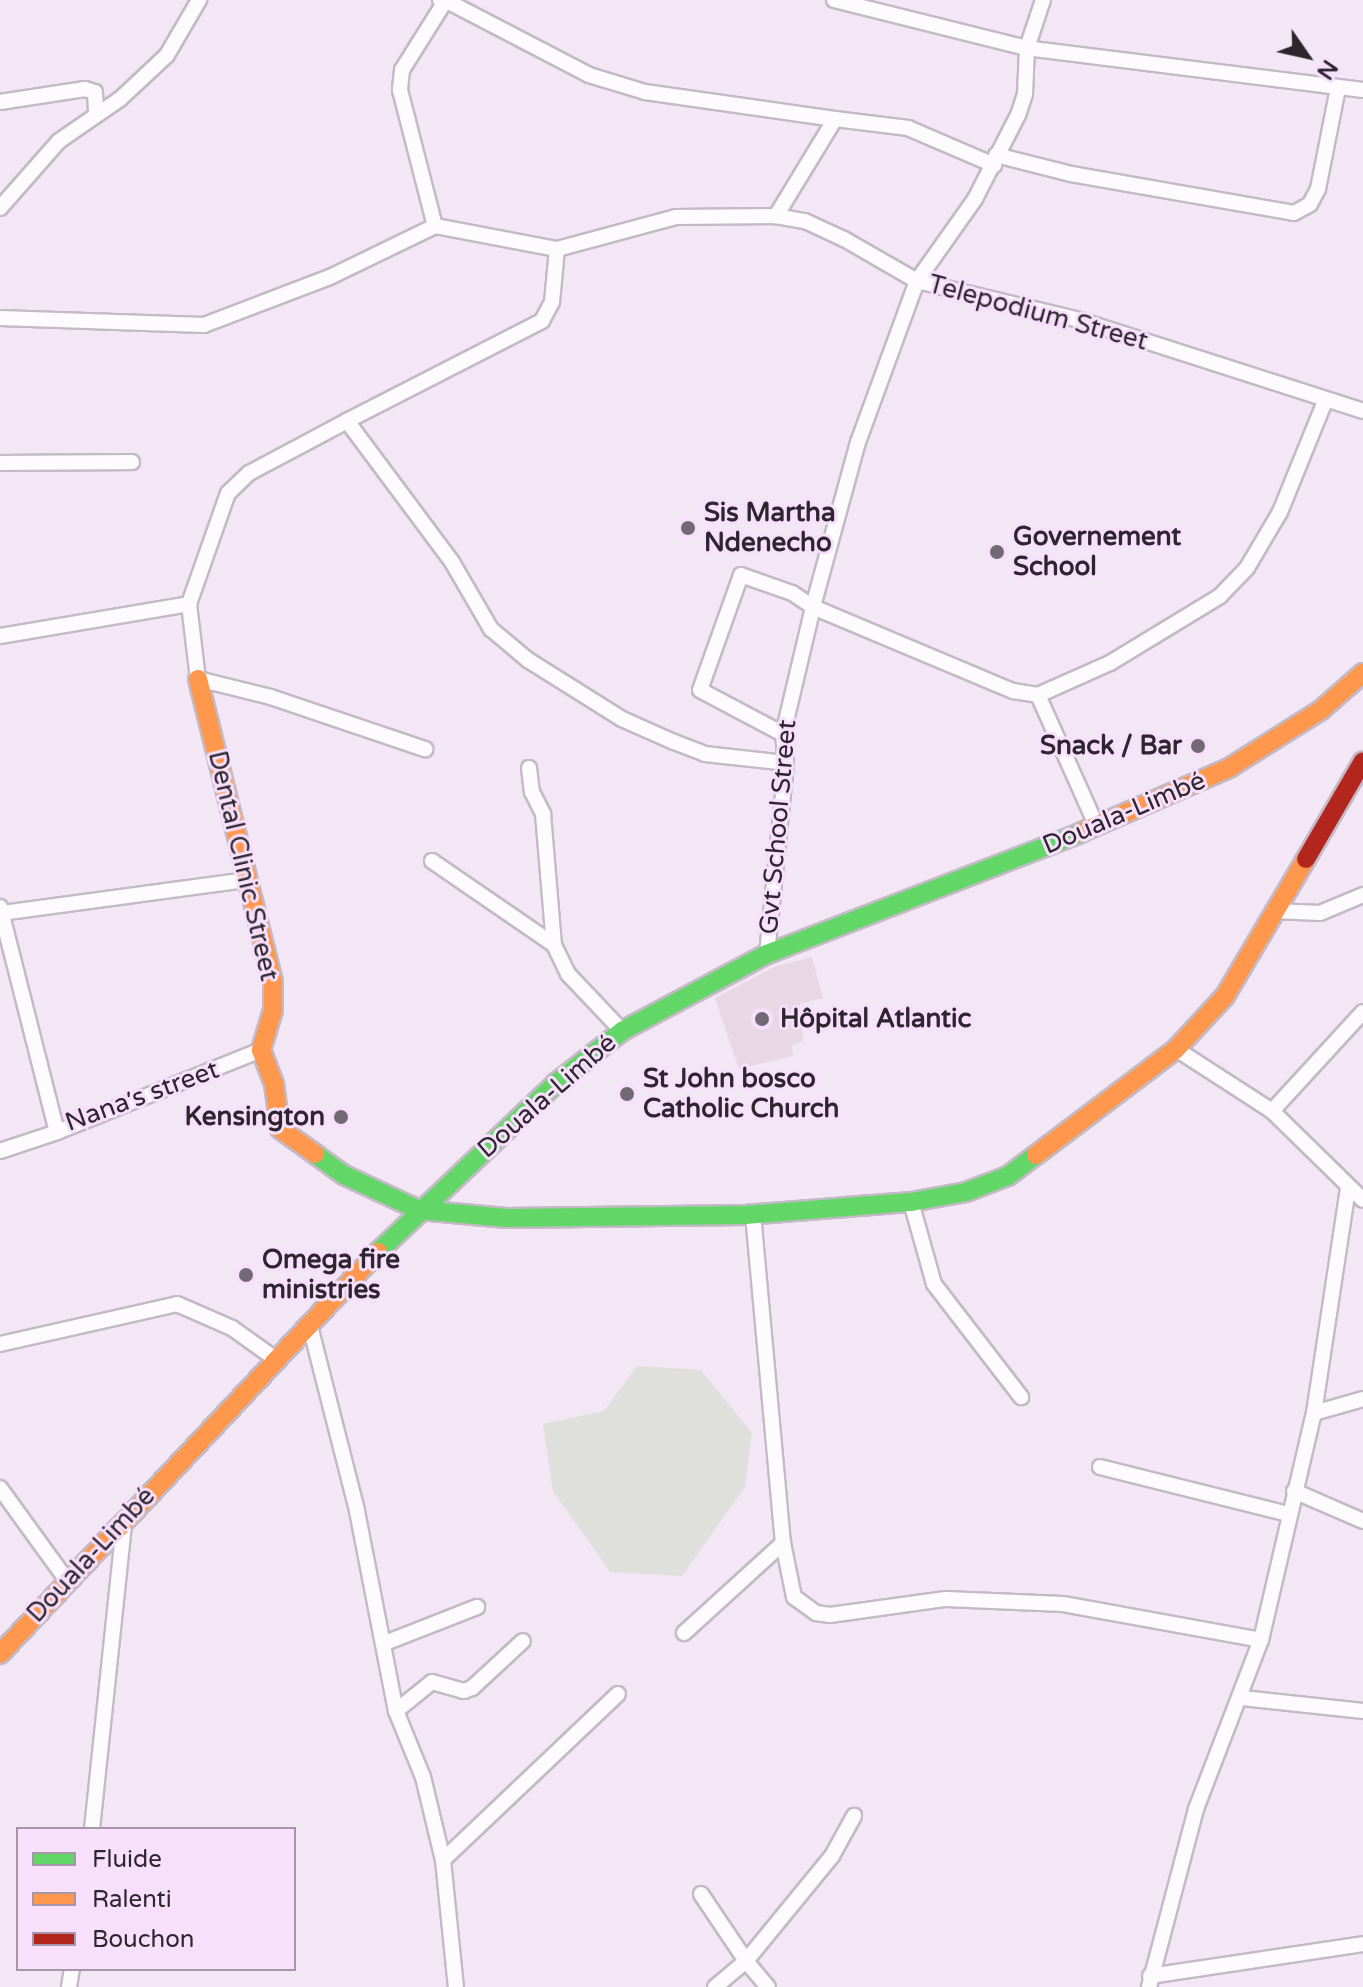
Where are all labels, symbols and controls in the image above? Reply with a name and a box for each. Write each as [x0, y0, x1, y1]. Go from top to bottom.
north arrow [1267, 16, 1347, 96]
text: N [1311, 55, 1343, 84]
street label: Telepodium Street [925, 269, 1151, 357]
place label: Sis Martha Ndenecho [704, 497, 836, 558]
marker: Sis Martha Ndenecho [679, 519, 697, 537]
place label: Governement School [1013, 521, 1181, 582]
marker: Governement School [988, 543, 1006, 561]
street label: Gvt School Street [753, 718, 803, 936]
place label: Snack / Bar [1040, 730, 1182, 762]
marker: Snack / Bar [1189, 737, 1207, 755]
street label: Dental Clinic Street [201, 748, 285, 984]
street label: Douala-Limbé [1038, 765, 1210, 861]
place label: Hôpital Atlantic [780, 1003, 971, 1035]
marker: Hôpital Atlantic [751, 1008, 773, 1030]
street label: Douala-Limbé [471, 1027, 623, 1165]
street label: Nana׳s street [61, 1054, 223, 1138]
place label: St John bosco Catholic Church [643, 1063, 839, 1124]
marker: St John bosco Catholic Church [618, 1085, 636, 1103]
place label: Kensington [184, 1101, 325, 1133]
marker: Kensington [332, 1108, 350, 1126]
place label: Omega fire ministries [262, 1244, 400, 1306]
marker: Omega fire ministries [237, 1266, 255, 1284]
street label: Douala-Limbé [20, 1481, 162, 1629]
legend [16, 1827, 296, 1971]
text: Fluide [92, 1845, 162, 1874]
text: Ralenti [92, 1885, 172, 1914]
text: Bouchon [92, 1925, 194, 1954]

